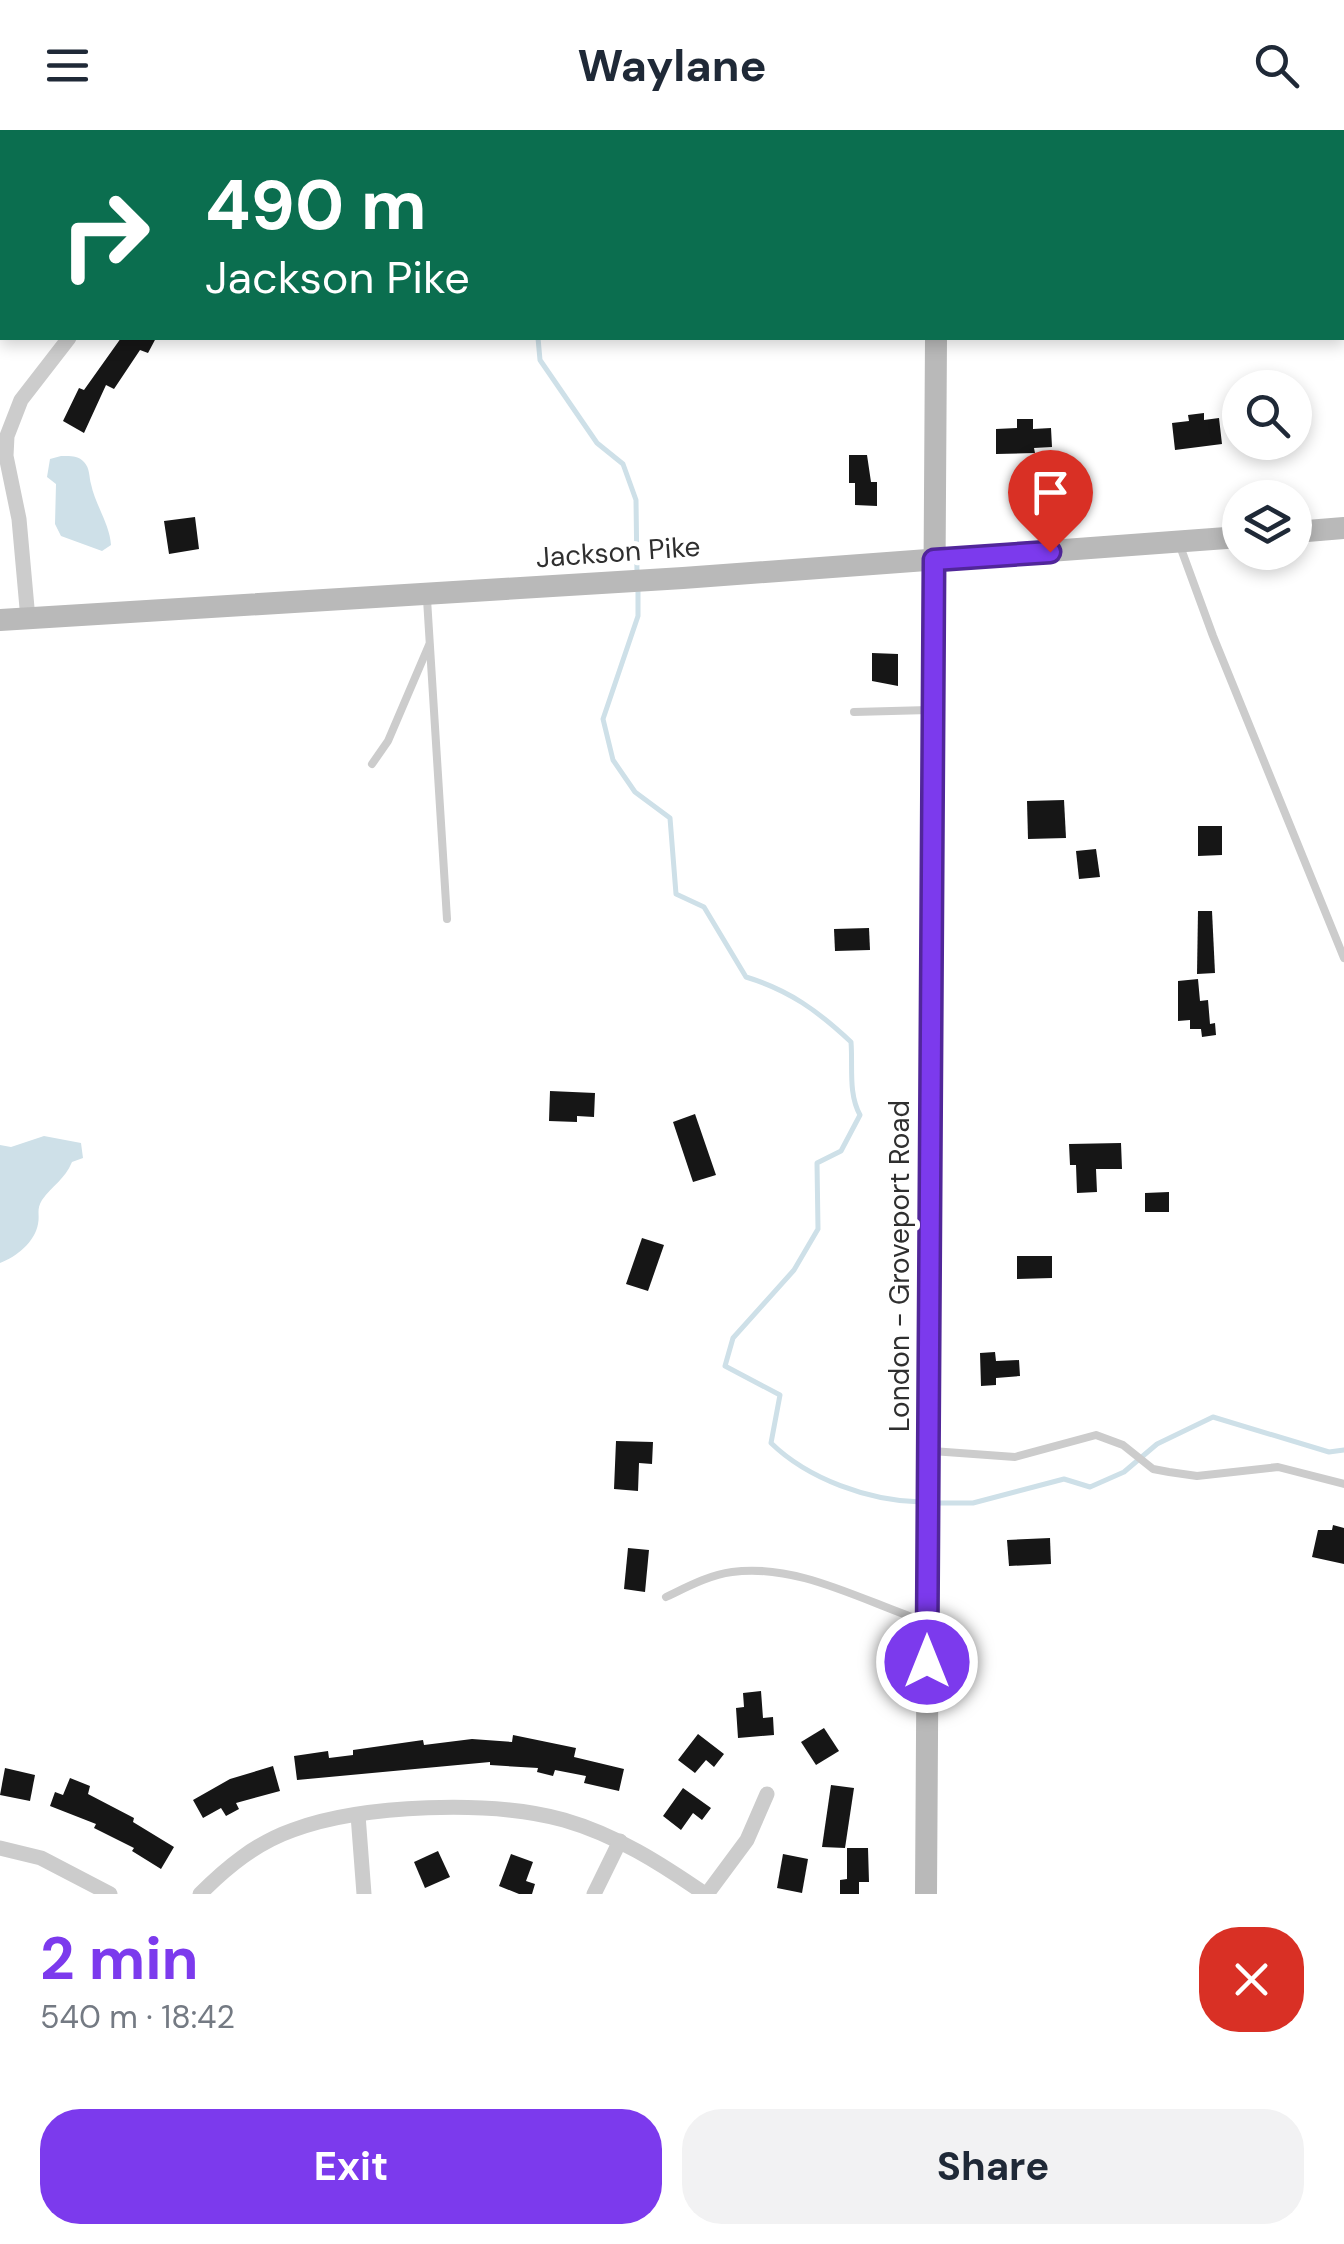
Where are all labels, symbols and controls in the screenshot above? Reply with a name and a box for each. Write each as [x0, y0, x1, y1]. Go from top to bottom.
text: Waylane [577, 36, 767, 95]
icon: menu [40, 38, 95, 93]
icon: search [1249, 38, 1304, 93]
text: 490 m [205, 160, 427, 251]
icon: right [40, 170, 170, 300]
text: Jackson Pike [205, 248, 470, 307]
map controls [1222, 370, 1312, 570]
button: search [1222, 370, 1312, 460]
pin [1008, 450, 1093, 553]
icon: arrive [1023, 465, 1078, 520]
button: layers [1222, 480, 1312, 570]
street label: Jackson Pike [535, 528, 701, 576]
street label: London - Groveport Road [881, 1100, 918, 1432]
position arrow [875, 1610, 979, 1714]
text: 2 min [40, 1919, 199, 1998]
button: close [1199, 1927, 1304, 2032]
text: 540 m · 18:42 [40, 1996, 235, 2038]
button: Exit [40, 2109, 662, 2224]
button: Share [682, 2109, 1304, 2224]

